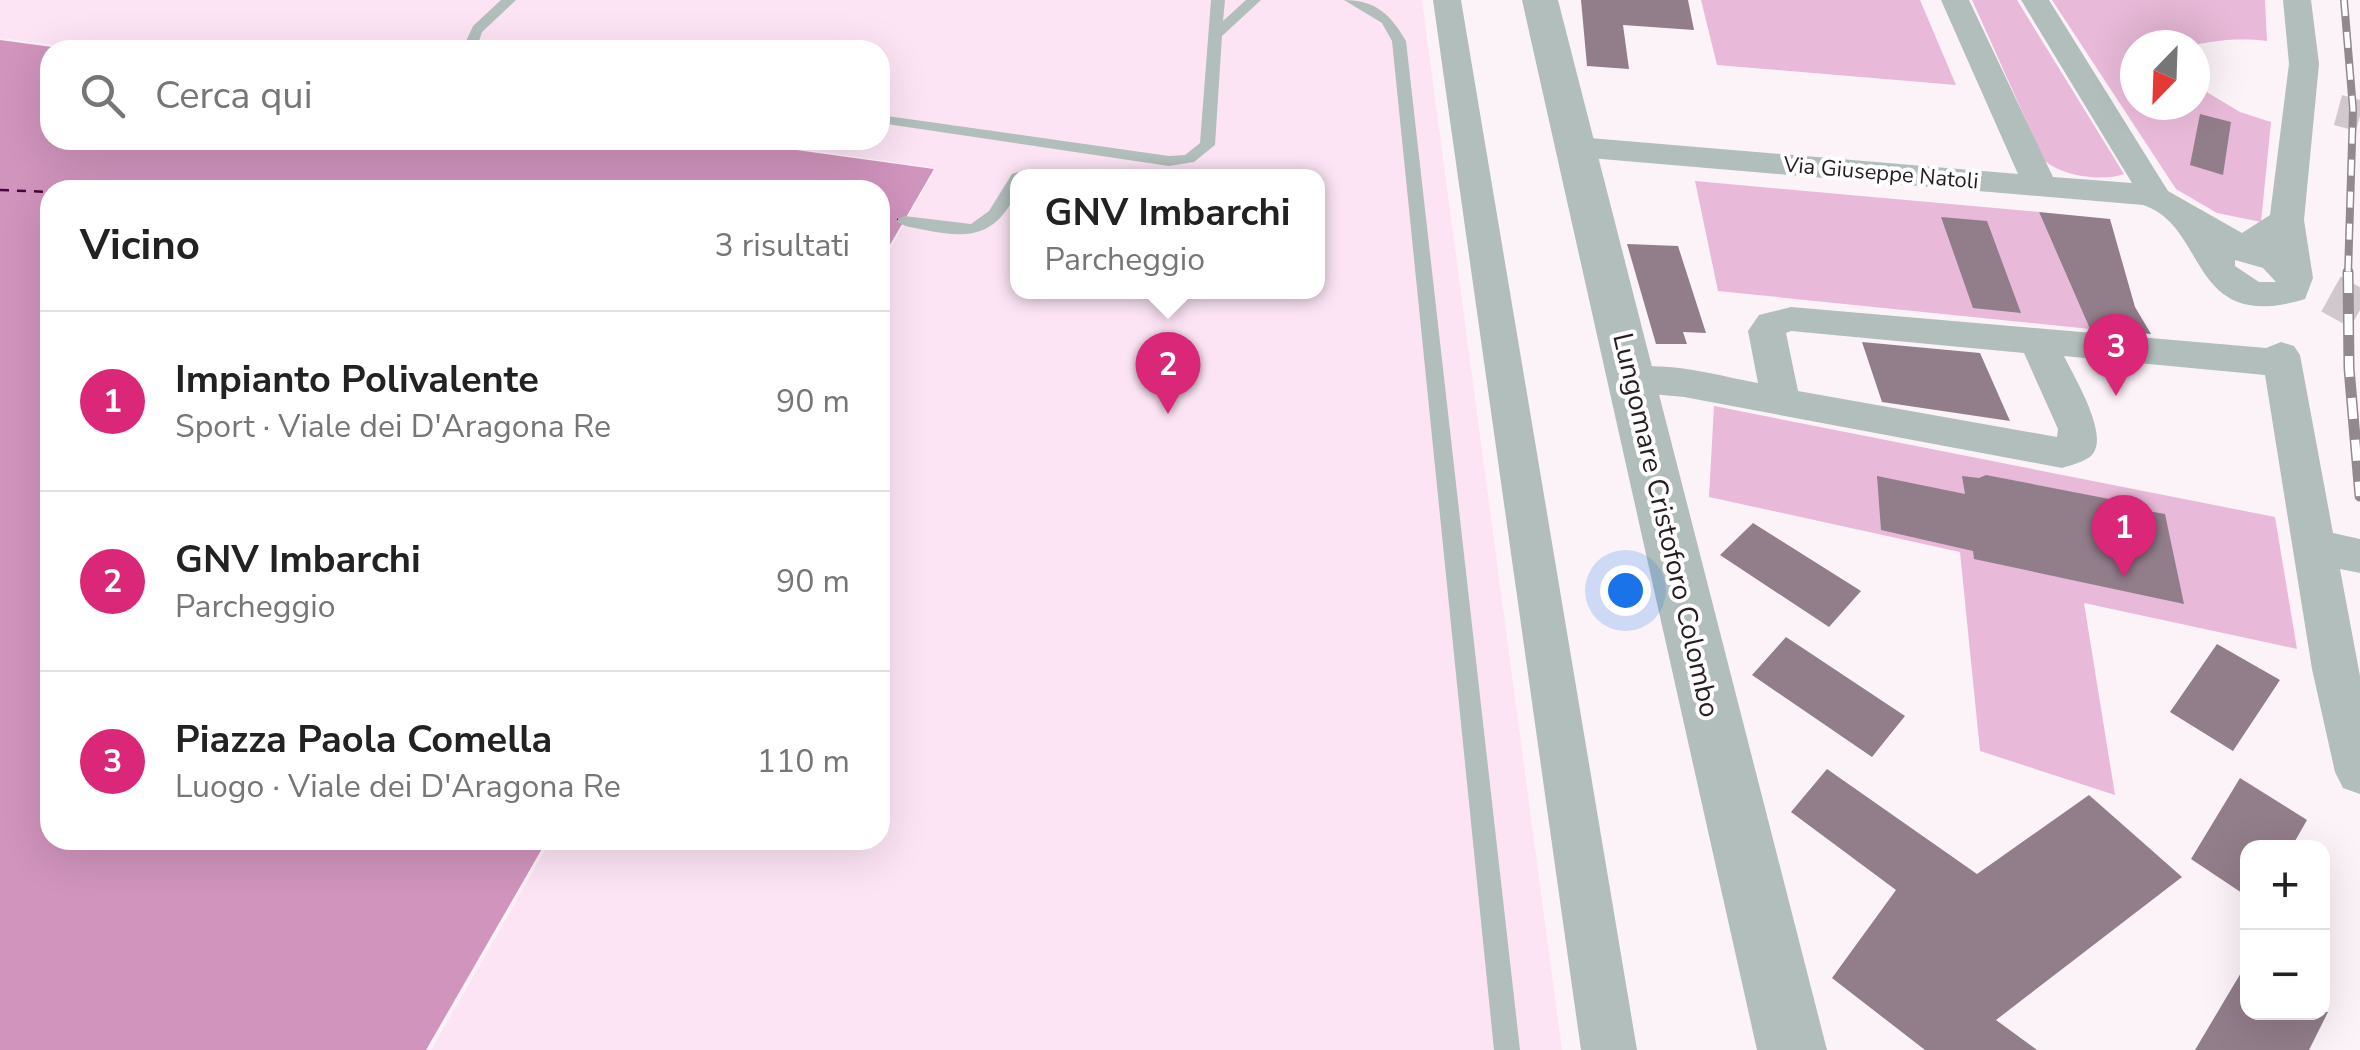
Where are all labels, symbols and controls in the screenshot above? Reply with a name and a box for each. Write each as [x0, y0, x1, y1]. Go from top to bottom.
north arrow [2120, 30, 2210, 120]
search box [40, 40, 890, 150]
icon: search [75, 68, 130, 123]
text: Cerca qui [155, 70, 312, 121]
street label: Via Giuseppe Natoli [1781, 149, 1980, 196]
popup [1010, 169, 1325, 299]
text: GNV Imbarchi [1045, 187, 1290, 238]
text: Vicino [80, 217, 200, 274]
text: 3 risultati [714, 224, 850, 267]
text: Parcheggio [1045, 238, 1205, 281]
pin: 3 [2084, 314, 2148, 396]
street label: Lungomare Cristoforo Colombo [1603, 329, 1729, 721]
pin: 2 [1136, 332, 1200, 414]
text: Impianto Polivalente [175, 354, 539, 405]
text: 1 [103, 380, 122, 423]
text: 90 m [776, 380, 850, 423]
text: Sport · Viale dei D'Aragona Re [175, 405, 611, 448]
pin: 1 [2092, 494, 2156, 577]
text: GNV Imbarchi [175, 534, 421, 585]
text: 2 [103, 560, 122, 603]
text: 90 m [776, 560, 850, 603]
your location [1600, 565, 1651, 616]
text: Parcheggio [175, 585, 335, 628]
text: Piazza Paola Comella [175, 714, 552, 765]
text: 3 [103, 740, 122, 783]
text: 110 m [757, 740, 850, 783]
text: Luogo · Viale dei D'Aragona Re [175, 765, 621, 808]
map controls [2240, 840, 2330, 1020]
button: + [2240, 840, 2330, 930]
button: − [2240, 930, 2330, 1020]

